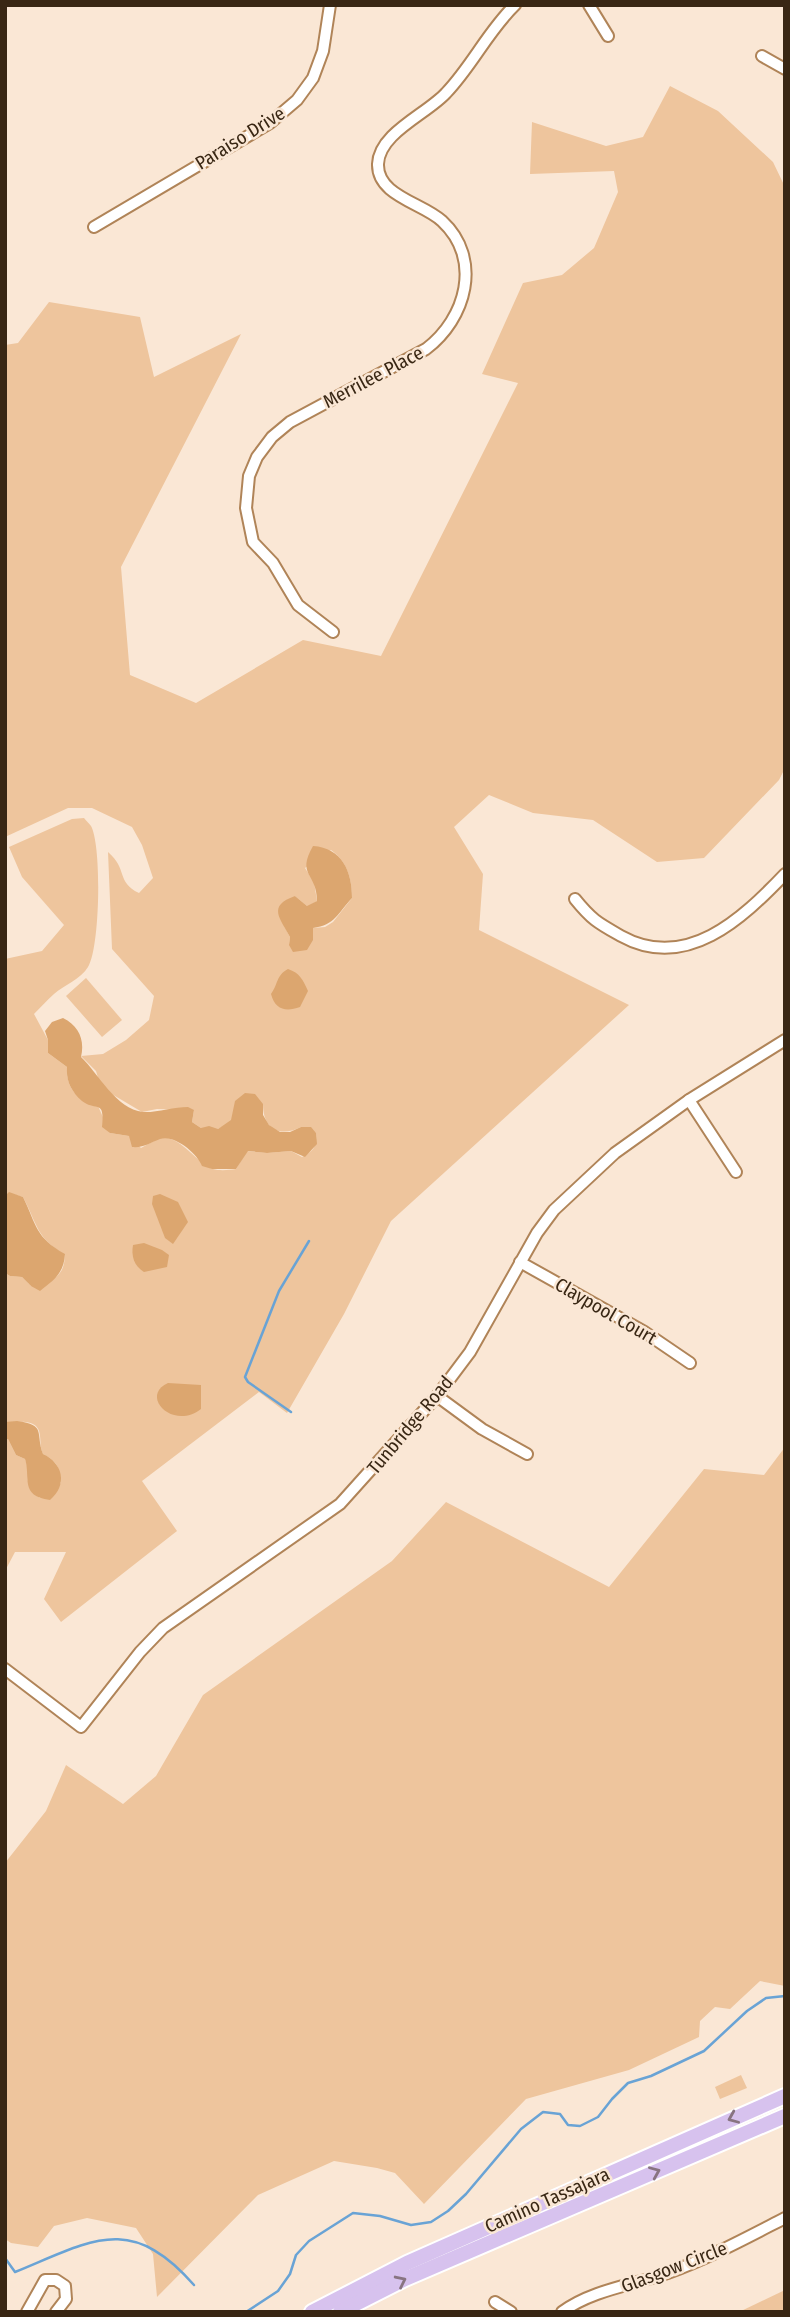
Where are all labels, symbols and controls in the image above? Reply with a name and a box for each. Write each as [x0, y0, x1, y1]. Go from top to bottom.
street label: Paraiso Drive [191, 101, 289, 175]
street label: Merrilee Place [319, 341, 427, 413]
street label: Claypool Court [551, 1273, 662, 1350]
street label: Tunbridge Road [362, 1371, 458, 1479]
one-way arrow [727, 2110, 739, 2124]
street label: Camino Tassajara [481, 2162, 613, 2238]
one-way arrow [648, 2166, 660, 2180]
street label: Glasgow Circle [618, 2236, 730, 2298]
one-way arrow [394, 2276, 406, 2290]

